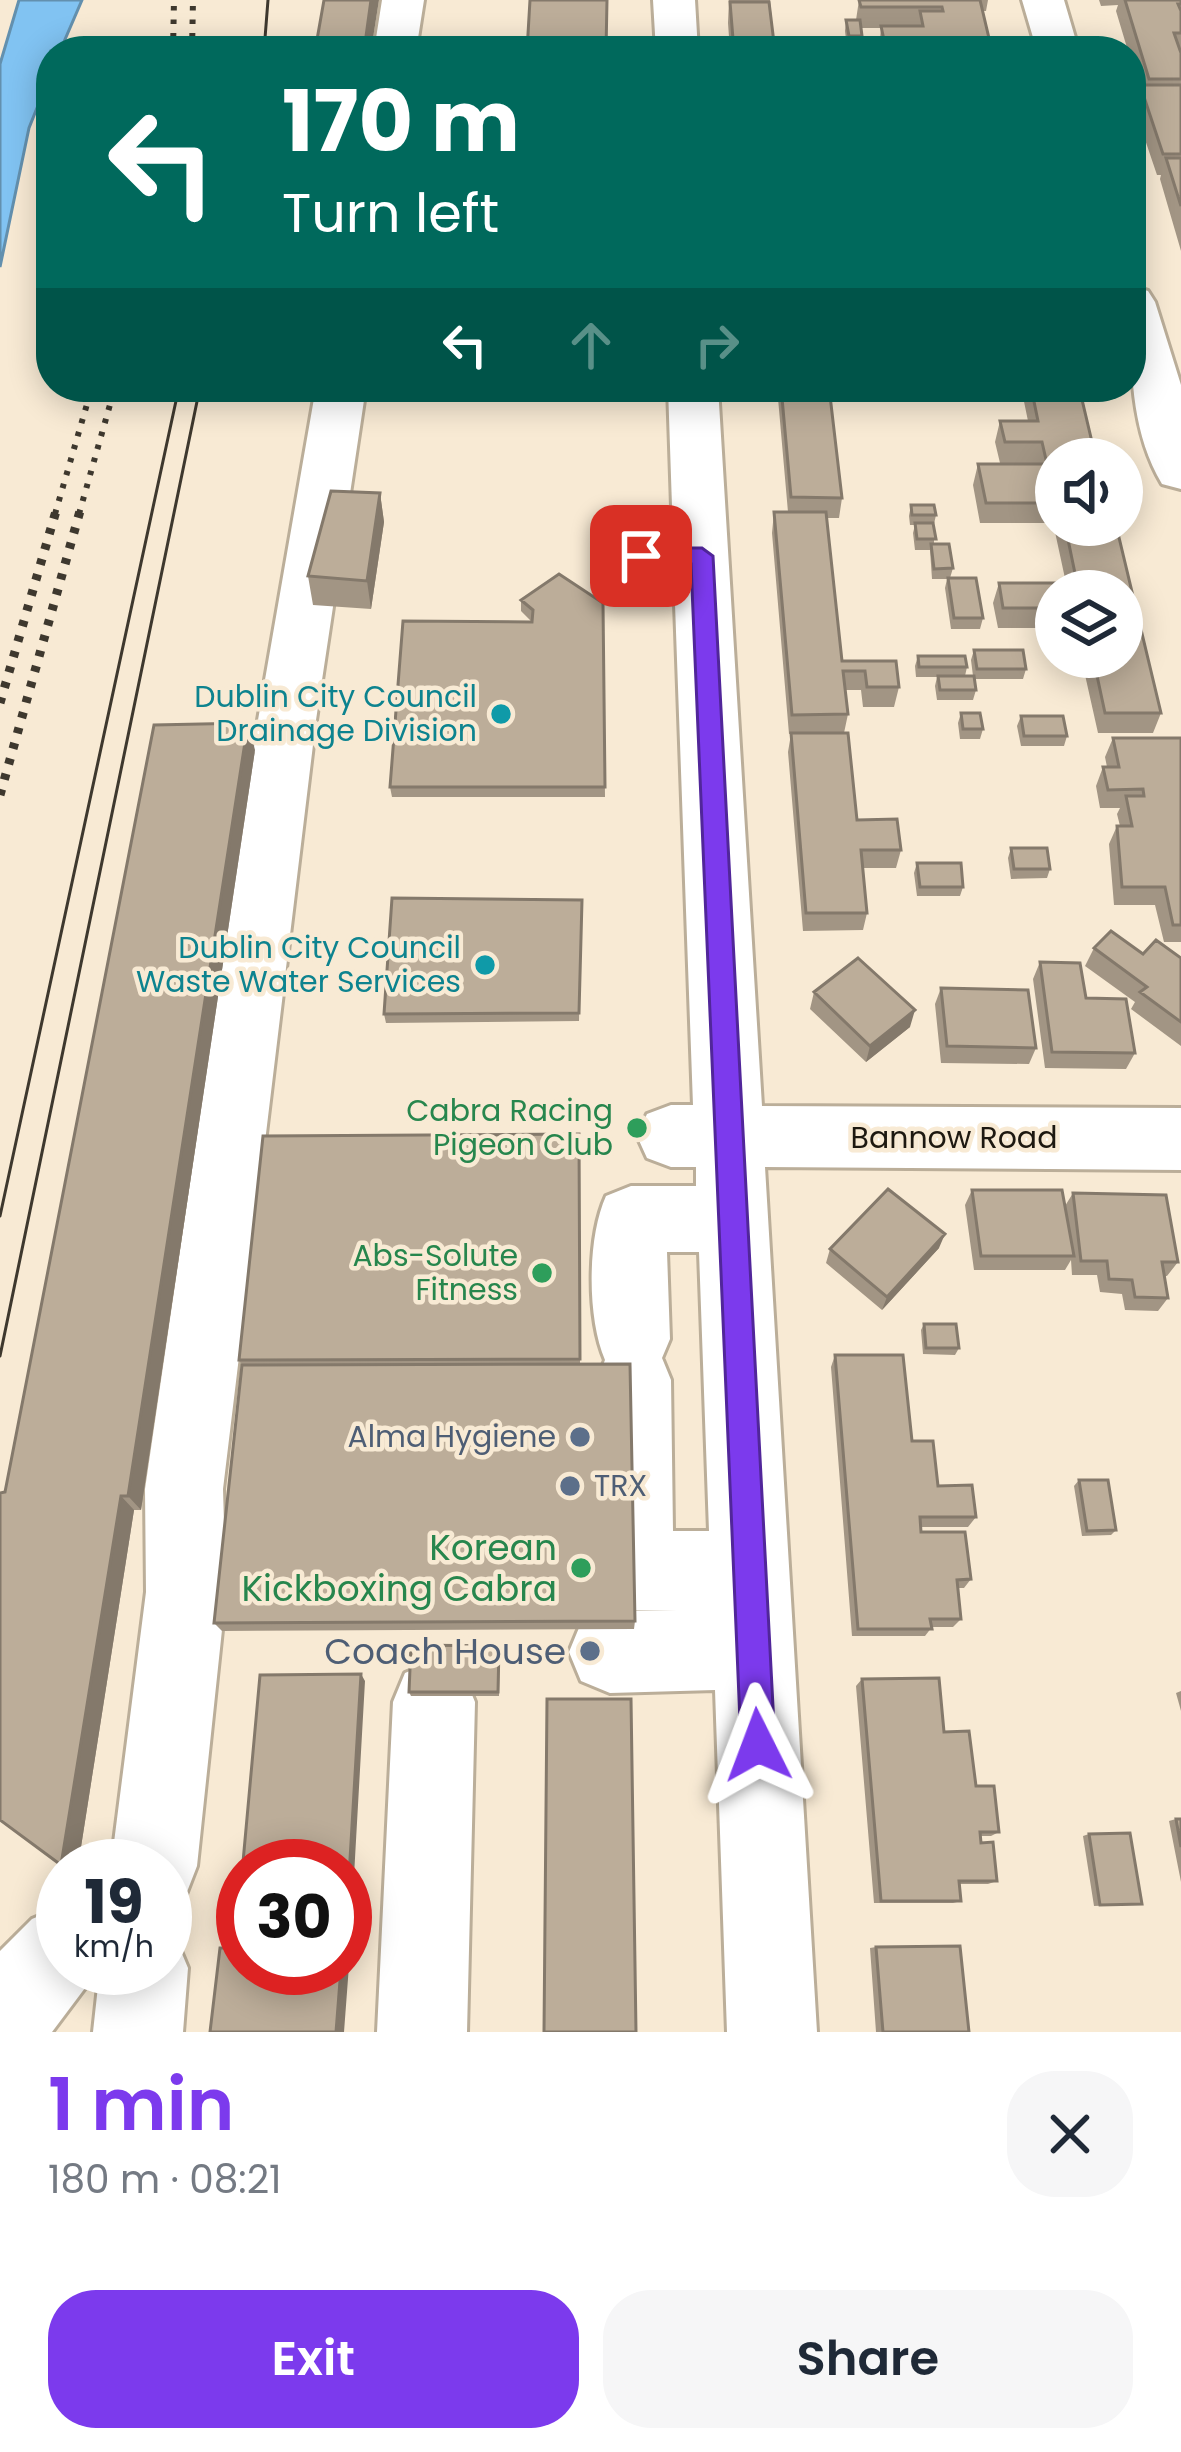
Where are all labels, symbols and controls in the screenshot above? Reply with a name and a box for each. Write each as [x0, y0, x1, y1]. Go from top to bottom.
text: 170 m [282, 63, 520, 180]
icon: left [84, 84, 240, 240]
text: Turn left [282, 175, 499, 251]
icon: left [432, 312, 498, 378]
icon: ahead [558, 312, 624, 378]
icon: right [684, 312, 750, 378]
map controls [1035, 438, 1143, 678]
button: sound [1035, 438, 1143, 546]
pin [590, 505, 692, 607]
icon: arrive [608, 523, 674, 589]
button: layers [1035, 570, 1143, 678]
place label: Dublin City Council Drainage Division [194, 675, 477, 752]
marker: Dublin City Council Drainage Division [488, 701, 514, 727]
place label: Dublin City Council Waste Water Services [136, 926, 461, 1003]
marker: Dublin City Council Waste Water Services [472, 952, 498, 978]
place label: Cabra Racing Pigeon Club [406, 1089, 613, 1166]
marker: Cabra Racing Pigeon Club [624, 1115, 650, 1141]
street label: Bannow Road [851, 1116, 1057, 1159]
place label: Abs-Solute Fitness [352, 1234, 518, 1311]
marker: Abs-Solute Fitness [529, 1260, 555, 1286]
place label: Alma Hygiene [348, 1415, 556, 1458]
marker: Alma Hygiene [567, 1424, 593, 1450]
place label: TRX [594, 1464, 647, 1507]
marker: TRX [557, 1473, 583, 1499]
place label: Korean Kickboxing Cabra [241, 1522, 557, 1614]
marker: Korean Kickboxing Cabra [568, 1555, 594, 1581]
place label: Coach House [324, 1626, 566, 1677]
marker: Coach House [577, 1638, 603, 1664]
position arrow [695, 1682, 821, 1808]
speed limit sign: 30 [216, 1839, 372, 1995]
text: 19 [84, 1860, 144, 1944]
text: km/h [74, 1925, 154, 1968]
text: 1 min [48, 2054, 234, 2155]
button: close [1007, 2071, 1133, 2197]
text: 180 m · 08:21 [48, 2152, 282, 2207]
button: Exit [48, 2290, 579, 2428]
button: Share [603, 2290, 1133, 2428]

